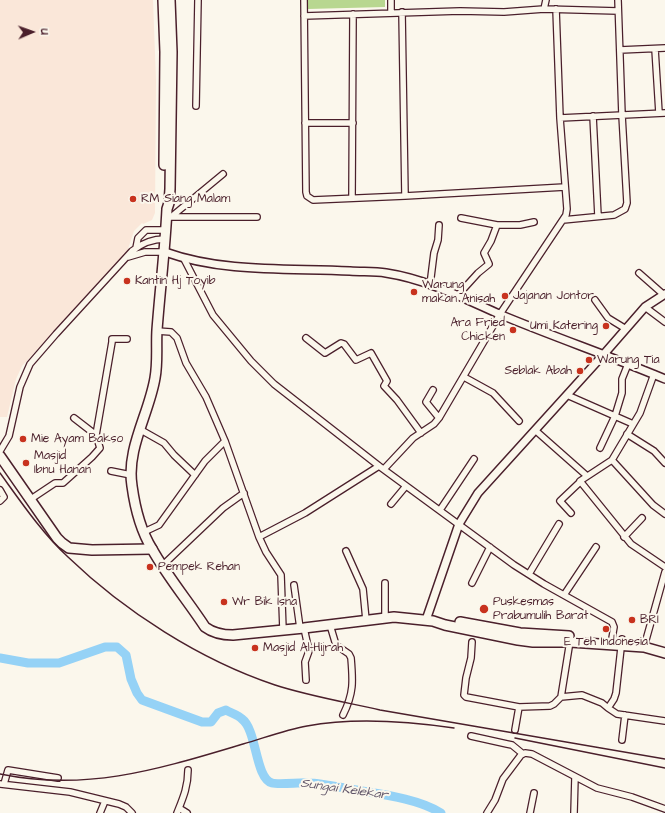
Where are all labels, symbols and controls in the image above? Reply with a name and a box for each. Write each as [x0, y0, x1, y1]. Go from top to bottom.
north arrow [12, 12, 52, 52]
text: U [37, 28, 52, 35]
place label: RM Siang Malam [141, 192, 230, 206]
marker: RM Siang Malam [128, 194, 138, 204]
place label: Kantin Hj Toyib [135, 274, 215, 288]
marker: Kantin Hj Toyib [122, 276, 132, 286]
place label: Warung makan Anisah [422, 278, 495, 306]
marker: Warung makan Anisah [409, 287, 419, 297]
place label: Jajanan Jontor [513, 289, 594, 303]
marker: Jajanan Jontor [500, 291, 510, 301]
place label: Ara Fried Chicken [450, 316, 505, 344]
place label: Umi Katering [530, 319, 598, 333]
marker: Umi Katering [601, 321, 611, 331]
marker: Ara Fried Chicken [508, 325, 518, 335]
place label: Warung Tia [597, 353, 659, 367]
marker: Warung Tia [584, 355, 594, 365]
place label: Seblak Abah [504, 364, 572, 378]
marker: Seblak Abah [575, 366, 585, 376]
place label: Mie Ayam Bakso [31, 432, 123, 446]
marker: Mie Ayam Bakso [18, 434, 28, 444]
place label: Masjid Ibnu Hanan [34, 449, 91, 477]
marker: Masjid Ibnu Hanan [21, 458, 31, 468]
place label: Pempek Rehan [158, 560, 240, 574]
marker: Pempek Rehan [145, 562, 155, 572]
place label: Wr Bik Isna [232, 595, 297, 609]
place label: Puskesmas Prabumulih Barat [493, 595, 588, 623]
marker: Wr Bik Isna [219, 597, 229, 607]
marker: Puskesmas Prabumulih Barat [478, 603, 490, 615]
place label: BRI [640, 613, 659, 627]
marker: BRI [627, 615, 637, 625]
marker: E Teh Indonesia [601, 624, 611, 634]
place label: E Teh Indonesia [564, 635, 648, 649]
place label: Masjid Al-Hijrah [263, 641, 343, 655]
marker: Masjid Al-Hijrah [250, 643, 260, 653]
water label: Sungai Kelekar [299, 776, 389, 804]

